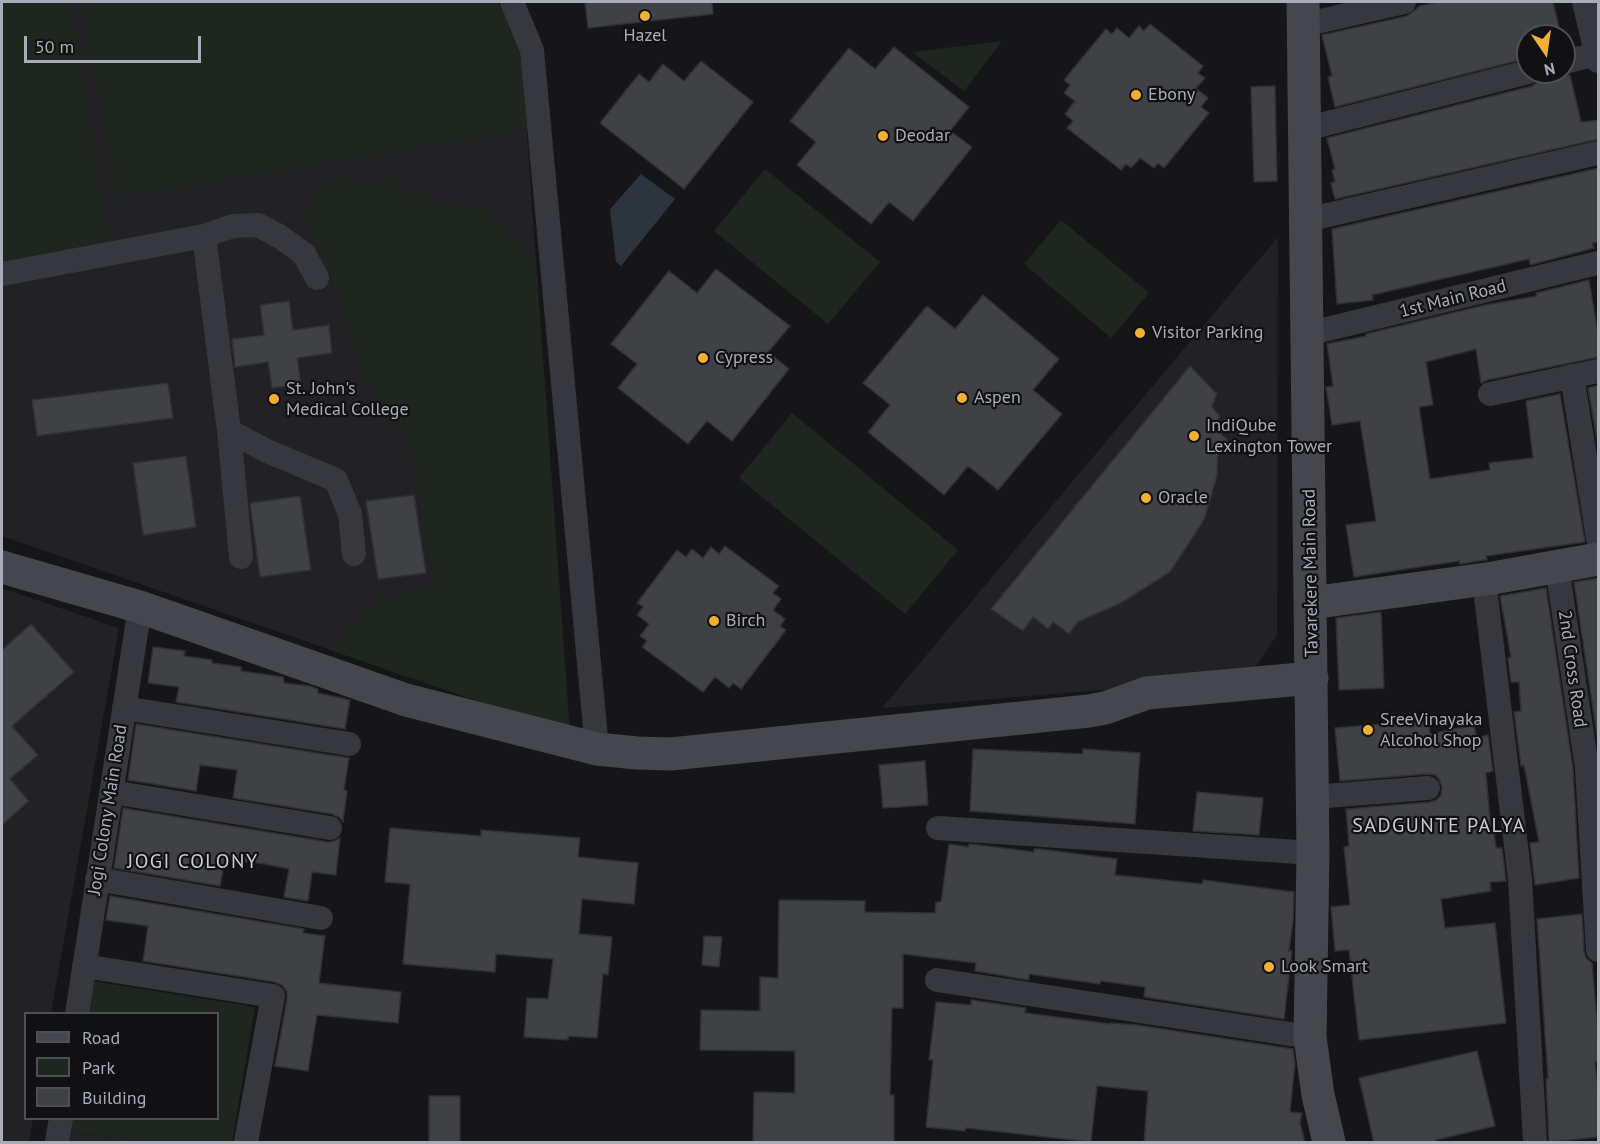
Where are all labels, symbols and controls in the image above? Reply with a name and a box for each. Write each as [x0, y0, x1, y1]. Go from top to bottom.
marker: Hazel [638, 9, 652, 23]
scale bar [27, 24, 204, 62]
north arrow [1516, 24, 1576, 84]
place label: Hazel [623, 25, 667, 47]
text: 50 m [35, 35, 74, 58]
text: N [1542, 59, 1557, 81]
place label: Ebony [1148, 84, 1195, 106]
marker: Ebony [1129, 88, 1143, 102]
place label: Deodar [895, 125, 950, 147]
marker: Deodar [876, 129, 890, 143]
street label: 1st Main Road [1397, 275, 1509, 323]
place label: Visitor Parking [1152, 322, 1263, 344]
marker: Visitor Parking [1133, 326, 1147, 340]
place label: Cypress [715, 347, 773, 369]
marker: Cypress [696, 351, 710, 365]
place label: St. John's Medical College [286, 378, 409, 420]
place label: Aspen [974, 387, 1021, 409]
marker: Aspen [955, 391, 969, 405]
marker: St. John's Medical College [267, 392, 281, 406]
place label: IndiQube Lexington Tower [1206, 415, 1332, 458]
marker: IndiQube Lexington Tower [1187, 429, 1201, 443]
place label: Oracle [1158, 487, 1208, 509]
street label: Tavarekere Main Road [1299, 489, 1323, 657]
marker: Oracle [1139, 491, 1153, 505]
street label: 2nd Cross Road [1553, 609, 1591, 729]
place label: Birch [726, 610, 765, 632]
marker: Birch [707, 614, 721, 628]
place label: SreeVinayaka Alcohol Shop [1380, 709, 1482, 752]
street label: Jogi Colony Main Road [84, 723, 132, 897]
marker: SreeVinayaka Alcohol Shop [1361, 723, 1375, 737]
district label: SADGUNTE PALYA [1352, 814, 1526, 838]
district label: JOGI COLONY [127, 850, 259, 874]
place label: Look Smart [1281, 956, 1368, 978]
marker: Look Smart [1262, 960, 1276, 974]
legend [24, 1012, 219, 1120]
text: Road [82, 1026, 120, 1049]
text: Park [82, 1056, 115, 1079]
text: Building [82, 1086, 146, 1109]

